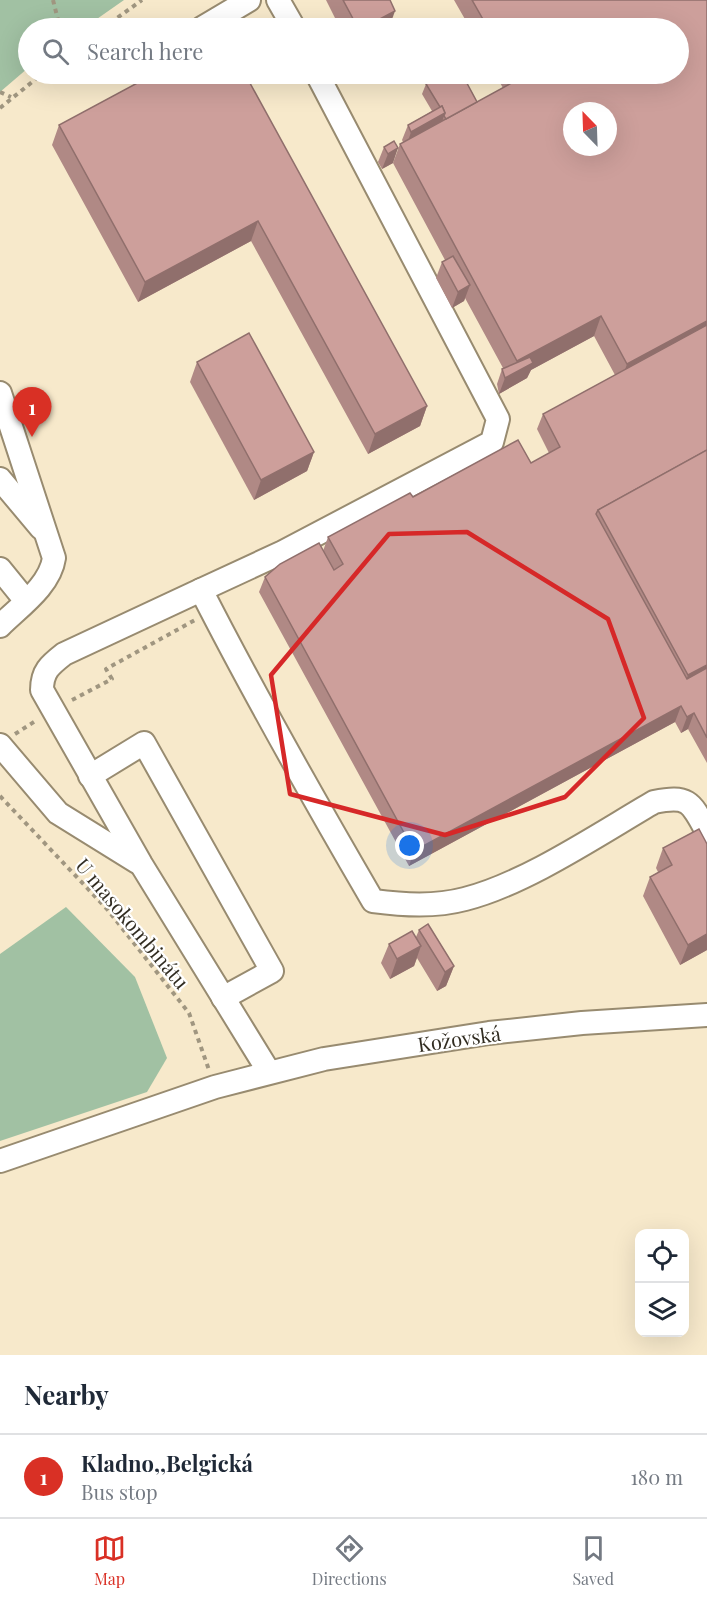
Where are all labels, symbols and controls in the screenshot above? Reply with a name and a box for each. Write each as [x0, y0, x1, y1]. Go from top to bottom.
search box [18, 18, 689, 84]
icon: search [39, 35, 72, 68]
text: Search here [87, 36, 203, 66]
north arrow [563, 102, 617, 156]
pin: 1 [12, 388, 51, 437]
your location [395, 831, 424, 860]
street label: U masokombinátu [70, 852, 196, 994]
street label: Kožovská [416, 1019, 502, 1057]
map controls [635, 1229, 689, 1337]
button: locate [635, 1229, 689, 1283]
button: layers [635, 1283, 689, 1337]
text: Nearby [24, 1377, 109, 1412]
text: Kladno,,Belgická [81, 1448, 253, 1478]
text: 1 [40, 1463, 47, 1490]
text: 180 m [630, 1463, 683, 1490]
text: Bus stop [81, 1478, 158, 1505]
tab: Map [93, 1532, 126, 1589]
tab: Directions [312, 1532, 387, 1589]
tab: Saved [572, 1532, 614, 1589]

